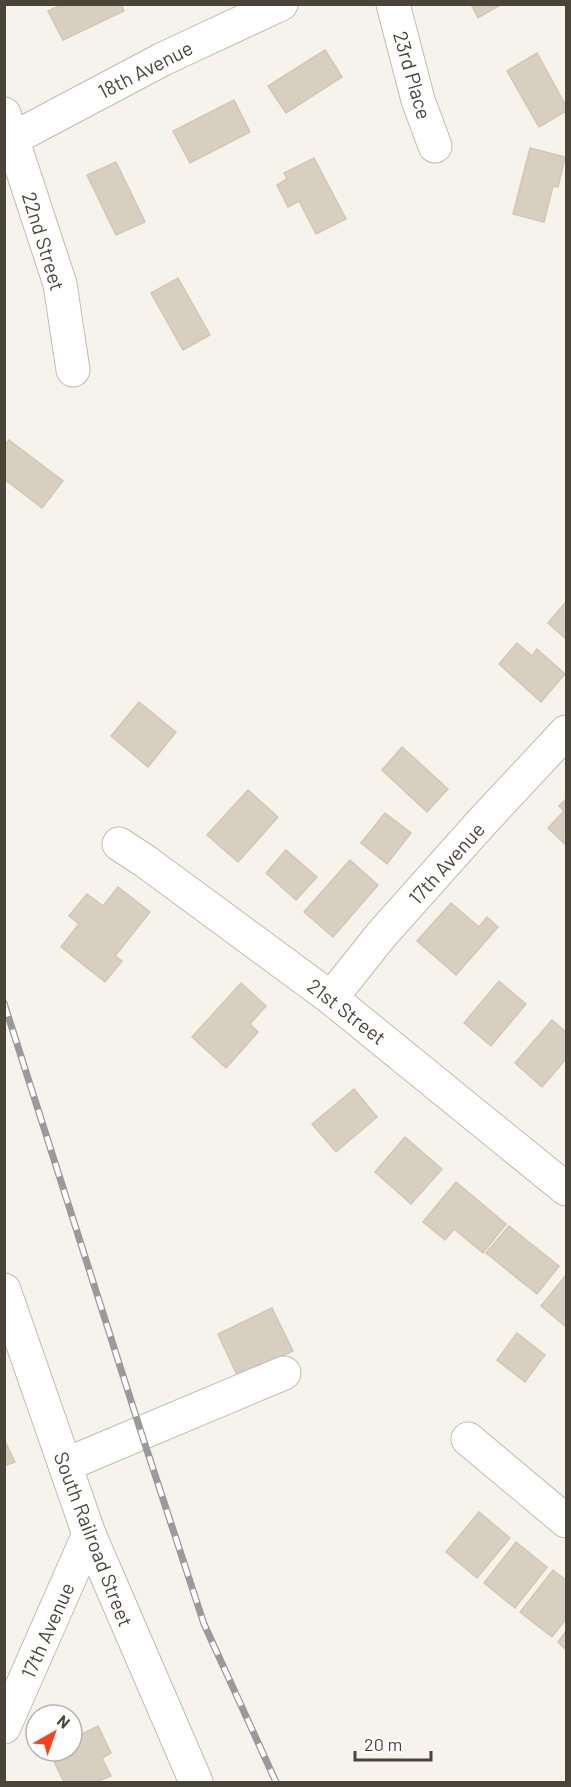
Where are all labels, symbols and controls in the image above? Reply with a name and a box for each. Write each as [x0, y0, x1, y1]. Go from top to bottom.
street label: 23rd Place [389, 28, 437, 122]
street label: 18th Avenue [94, 35, 196, 103]
street label: 22nd Street [18, 189, 70, 293]
street label: 17th Avenue [403, 817, 489, 909]
street label: 21st Street [303, 973, 391, 1049]
street label: South Railroad Street [50, 1448, 138, 1630]
street label: 17th Avenue [15, 1578, 79, 1682]
north arrow [24, 1703, 84, 1763]
text: N [54, 1710, 74, 1732]
scale bar [355, 1724, 432, 1762]
text: 20 m [364, 1733, 402, 1755]

